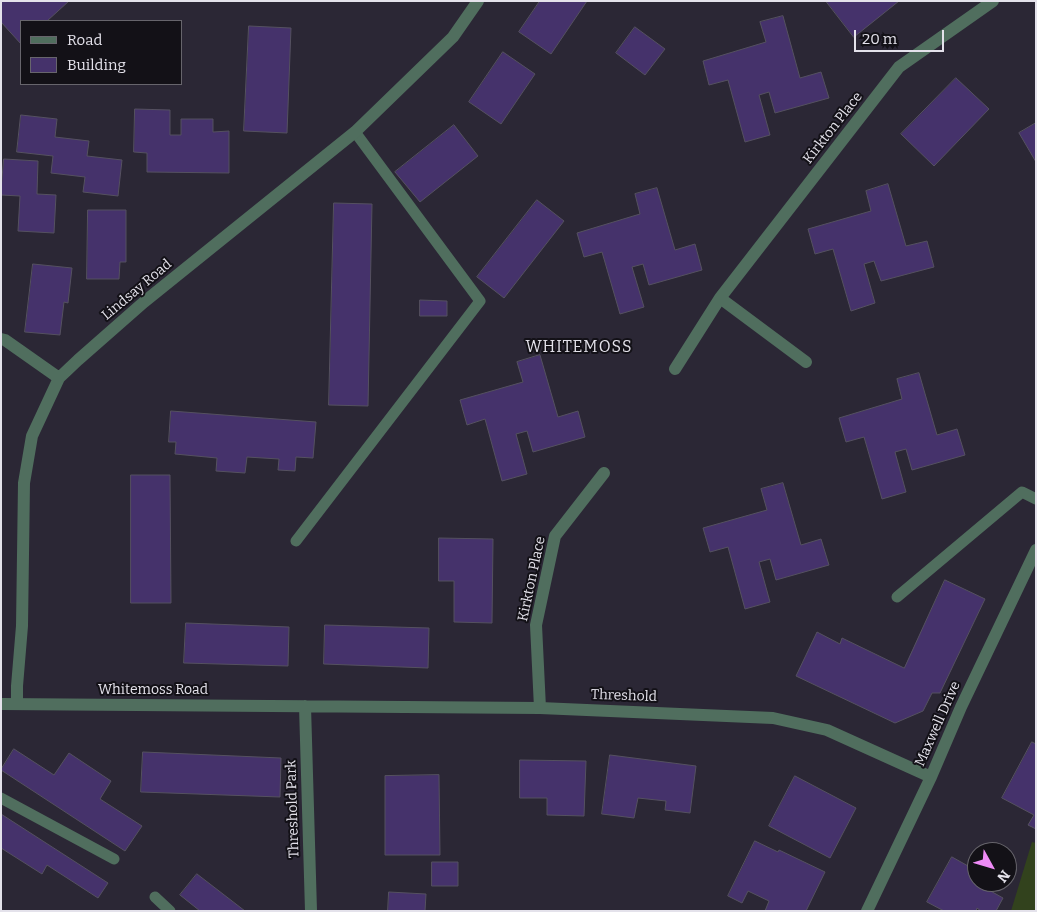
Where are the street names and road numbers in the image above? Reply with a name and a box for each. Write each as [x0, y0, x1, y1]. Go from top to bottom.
street label: Kirkton Place [800, 89, 866, 167]
street label: Lindsay Road [99, 256, 175, 324]
street label: Kirkton Place [515, 535, 549, 623]
street label: Maxwell Drive [912, 679, 964, 769]
street label: Whitemoss Road [98, 682, 208, 698]
street label: Threshold [591, 686, 657, 706]
street label: Threshold Park [283, 760, 303, 858]

